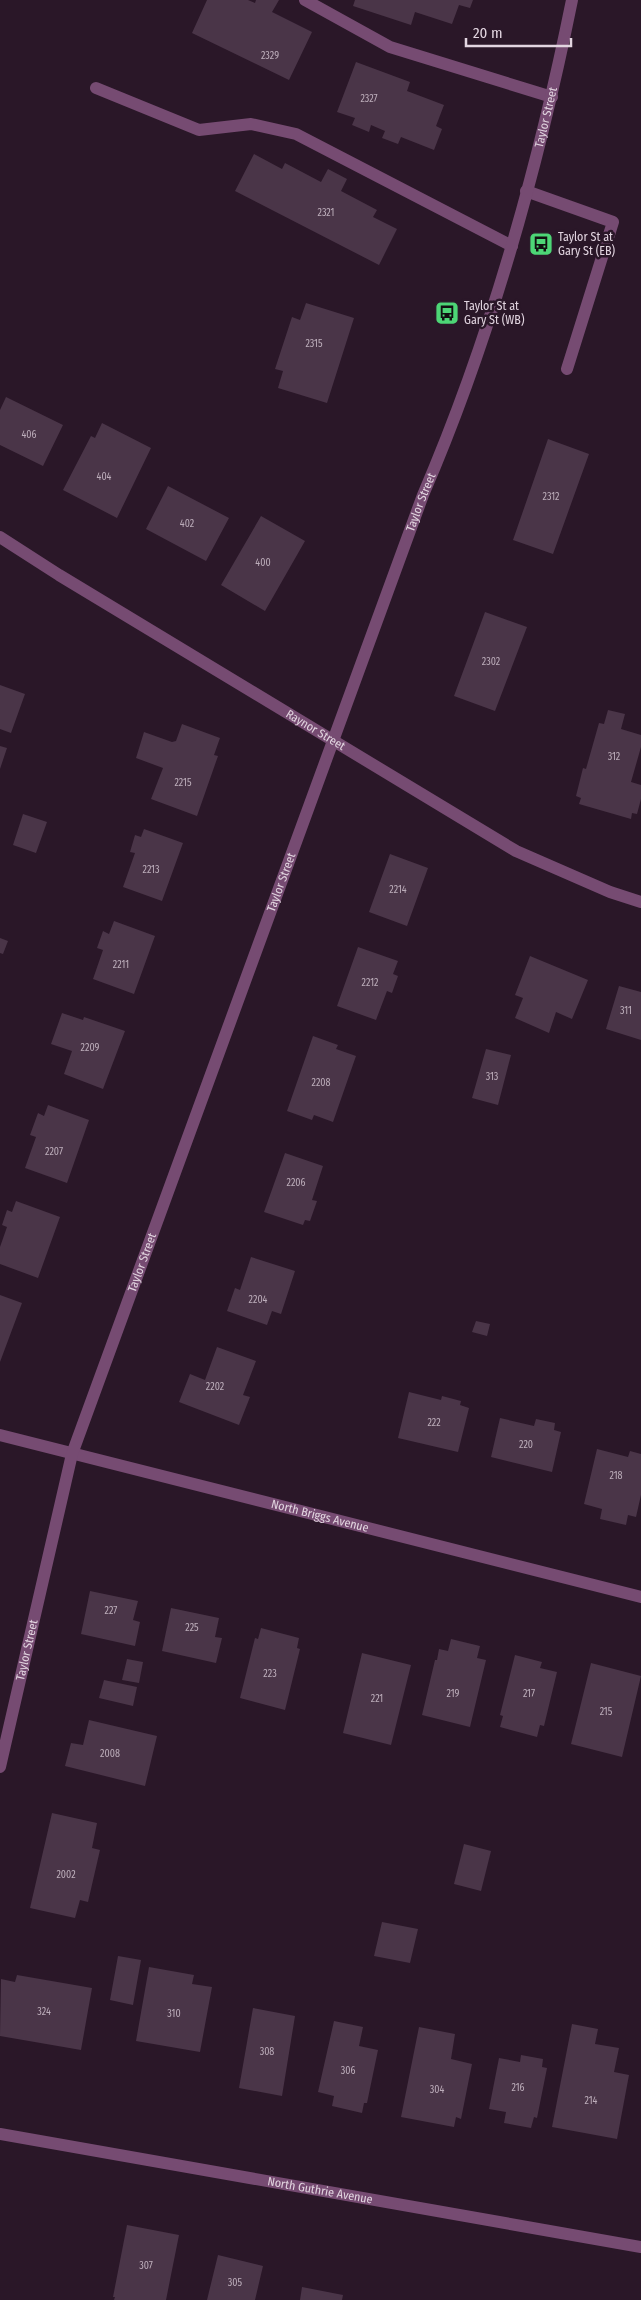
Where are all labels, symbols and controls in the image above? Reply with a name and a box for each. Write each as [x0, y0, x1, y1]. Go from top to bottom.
scale bar [466, 15, 571, 47]
text: 20 m [473, 24, 503, 42]
house number: 2329 [261, 50, 279, 62]
street label: Taylor Street [532, 86, 560, 149]
house number: 2327 [360, 93, 378, 105]
house number: 2321 [318, 207, 334, 219]
place label: Taylor St at Gary St (EB) [558, 230, 616, 258]
bus stop icon: Taylor St at Gary St (EB) [528, 231, 554, 257]
place label: Taylor St at Gary St (WB) [464, 299, 525, 327]
bus stop icon: Taylor St at Gary St (WB) [434, 300, 460, 326]
house number: 2315 [305, 338, 323, 350]
house number: 406 [21, 429, 37, 441]
street label: Taylor Street [403, 470, 439, 533]
house number: 404 [97, 471, 112, 483]
house number: 2312 [543, 491, 560, 503]
house number: 402 [180, 518, 195, 530]
house number: 400 [255, 557, 271, 569]
house number: 2302 [482, 656, 501, 668]
street label: Raynor Street [283, 707, 348, 753]
house number: 312 [608, 751, 621, 763]
house number: 2215 [174, 777, 192, 789]
street label: Taylor Street [264, 851, 299, 914]
house number: 2213 [142, 864, 160, 876]
house number: 2214 [389, 884, 407, 896]
house number: 2211 [113, 959, 129, 971]
house number: 2212 [362, 977, 379, 989]
house number: 311 [620, 1005, 632, 1017]
house number: 2209 [81, 1042, 100, 1054]
house number: 313 [486, 1071, 499, 1083]
house number: 2208 [311, 1077, 331, 1089]
house number: 2207 [45, 1146, 63, 1158]
house number: 2206 [287, 1177, 306, 1189]
street label: Taylor Street [125, 1231, 159, 1294]
house number: 2204 [249, 1294, 268, 1306]
house number: 2202 [206, 1381, 225, 1393]
house number: 222 [427, 1417, 441, 1429]
house number: 220 [519, 1439, 533, 1451]
house number: 218 [609, 1470, 623, 1482]
street label: North Briggs Avenue [270, 1497, 370, 1535]
house number: 227 [105, 1605, 117, 1617]
street label: Taylor Street [13, 1618, 41, 1682]
house number: 225 [185, 1622, 199, 1634]
house number: 223 [263, 1668, 277, 1680]
house number: 219 [447, 1688, 460, 1700]
house number: 217 [523, 1688, 535, 1700]
house number: 221 [371, 1693, 383, 1705]
house number: 215 [600, 1706, 613, 1718]
house number: 2008 [100, 1748, 120, 1760]
house number: 2002 [56, 1869, 76, 1881]
house number: 324 [37, 2006, 51, 2018]
house number: 310 [167, 2008, 181, 2020]
house number: 308 [260, 2046, 274, 2058]
house number: 306 [341, 2065, 355, 2077]
house number: 216 [511, 2082, 525, 2094]
house number: 304 [430, 2084, 444, 2096]
house number: 214 [585, 2095, 598, 2107]
street label: North Guthrie Avenue [266, 2174, 374, 2207]
house number: 307 [139, 2260, 153, 2272]
house number: 305 [228, 2277, 243, 2289]

